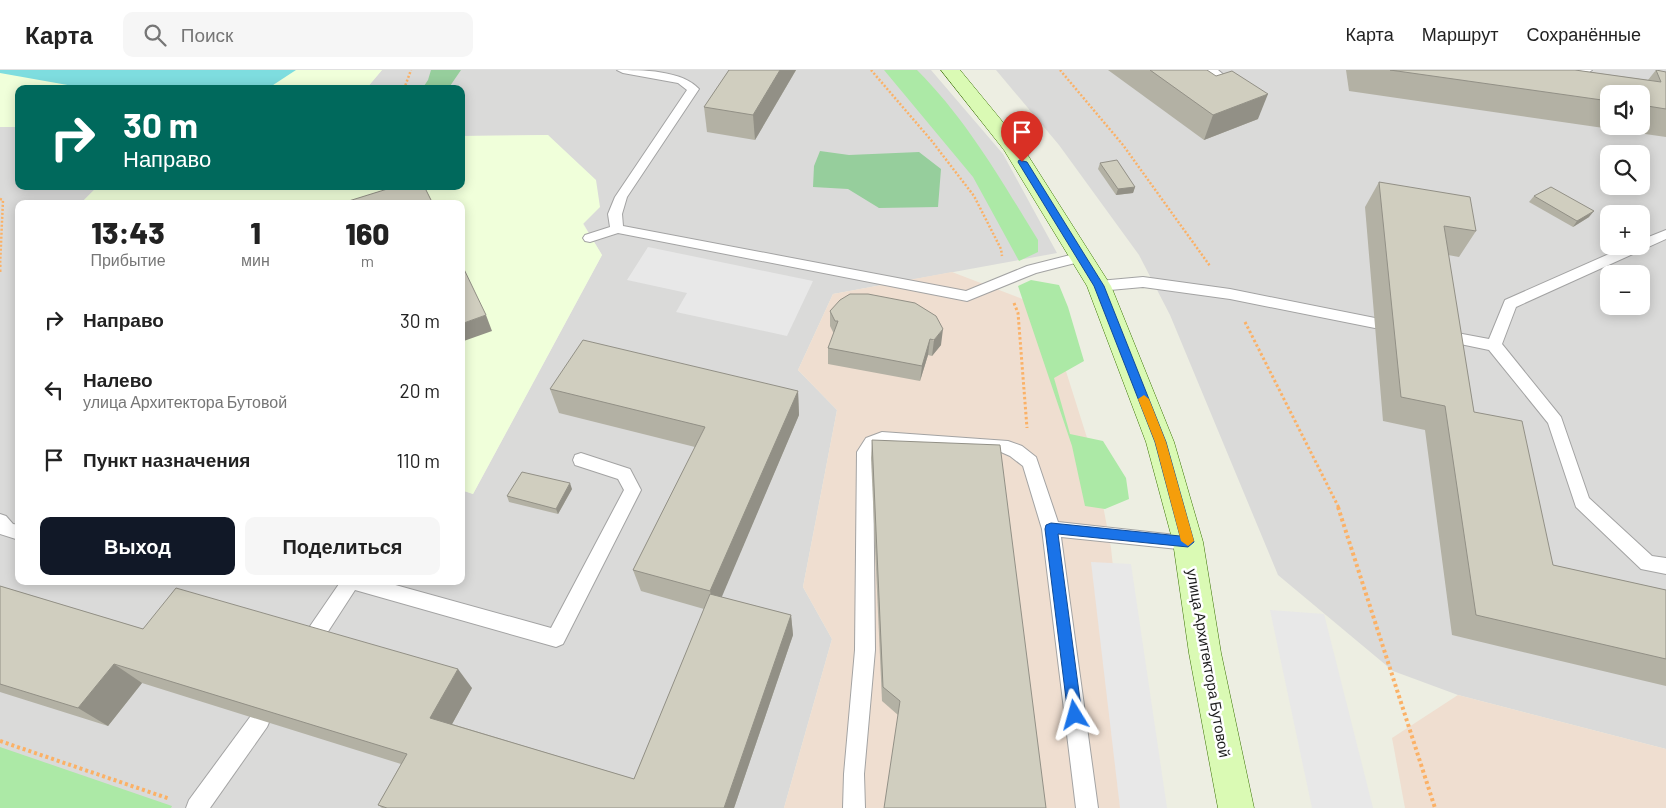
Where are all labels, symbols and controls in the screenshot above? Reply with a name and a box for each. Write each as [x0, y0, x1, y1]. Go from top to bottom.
search box [123, 12, 473, 57]
text: Карта [25, 20, 93, 49]
icon: search [141, 21, 169, 49]
text: Поиск [181, 23, 233, 46]
text: Карта [1346, 23, 1394, 45]
text: Маршрут [1422, 23, 1498, 45]
text: Сохранённые [1526, 23, 1641, 45]
map controls [1600, 85, 1650, 315]
button: sound [1600, 85, 1650, 135]
text: 30 m [123, 103, 198, 145]
icon: right [40, 105, 105, 170]
pin [1001, 111, 1043, 162]
icon: arrive [1008, 118, 1036, 146]
text: Направо [123, 145, 211, 171]
button: search [1600, 145, 1650, 195]
button: + [1600, 205, 1650, 255]
text: 13:43 [91, 214, 165, 250]
text: 1 [250, 214, 261, 250]
text: 160 [345, 215, 390, 251]
text: Прибытие [90, 250, 166, 269]
text: мин [241, 250, 270, 269]
text: m [361, 251, 374, 270]
button: − [1600, 265, 1650, 315]
icon: right [40, 306, 68, 334]
text: Направо [83, 308, 164, 331]
text: 30 m [400, 309, 440, 332]
text: Налево [83, 368, 153, 391]
icon: left [40, 376, 68, 404]
text: 20 m [400, 379, 440, 402]
text: улица Архитектора Бутовой [83, 392, 287, 411]
icon: arrive [40, 446, 68, 474]
text: Пункт назначения [83, 448, 250, 471]
text: 110 m [396, 449, 440, 472]
button: Выход [40, 517, 235, 575]
button: Поделиться [245, 517, 440, 575]
street label: улица Архитектора Бутовой [1184, 567, 1234, 759]
position arrow [1048, 688, 1100, 740]

